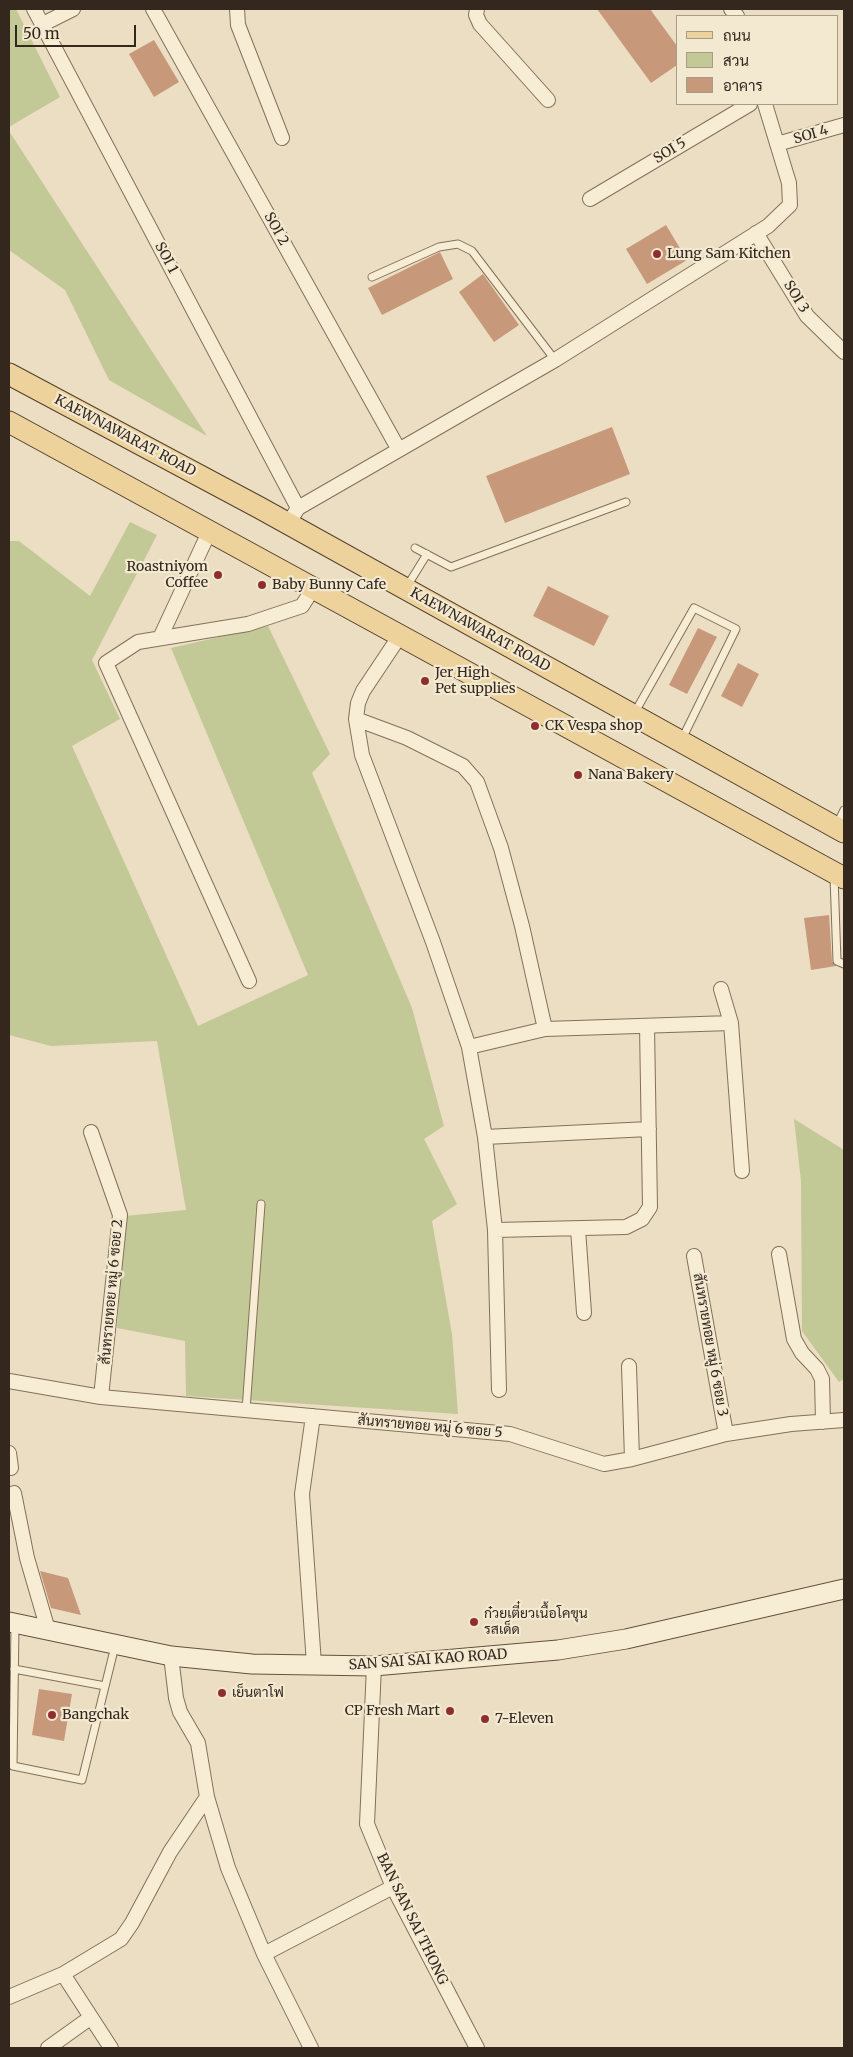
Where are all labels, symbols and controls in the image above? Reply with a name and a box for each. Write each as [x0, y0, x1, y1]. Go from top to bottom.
scale bar [18, 15, 139, 47]
legend [676, 15, 838, 105]
text: 50 m [23, 24, 60, 43]
text: ถนน [723, 26, 751, 45]
text: สวน [723, 51, 749, 70]
text: อาคาร [723, 76, 763, 95]
street label: SOI 4 [792, 122, 830, 148]
street label: SOI 5 [651, 135, 689, 167]
street label: SOI 2 [260, 210, 292, 248]
street label: SOI 1 [151, 239, 181, 277]
place label: Lung Sam Kitchen [667, 246, 791, 262]
marker: Lung Sam Kitchen [651, 248, 663, 260]
street label: SOI 3 [780, 278, 812, 316]
street label: KAEWNAWARAT ROAD [51, 392, 199, 480]
place label: Roastniyom Coffee [126, 559, 208, 592]
marker: Roastniyom Coffee [212, 569, 224, 581]
place label: Baby Bunny Cafe [272, 577, 386, 593]
marker: Baby Bunny Cafe [256, 579, 268, 591]
street label: KAEWNAWARAT ROAD [407, 584, 553, 676]
place label: Jer High Pet supplies [435, 665, 516, 698]
marker: Jer High Pet supplies [419, 675, 431, 687]
place label: CK Vespa shop [545, 718, 643, 734]
marker: CK Vespa shop [529, 720, 541, 732]
place label: Nana Bakery [588, 767, 674, 783]
marker: Nana Bakery [572, 769, 584, 781]
street label: สันทรายทอย หมู่ 6 ซอย 2 [97, 1219, 127, 1365]
street label: สันทรายทอย หมู่ 6 ซอย 3 [689, 1272, 731, 1418]
street label: สันทรายทอย หมู่ 6 ซอย 5 [357, 1412, 503, 1442]
place label: ก๋วยเตี๋ยวเนื้อโคขุน รสเด็ด [484, 1606, 588, 1638]
marker: ก๋วยเตี๋ยวเนื้อโคขุน รสเด็ด [468, 1616, 480, 1628]
street label: SAN SAI SAI KAO ROAD [348, 1646, 508, 1674]
place label: เย็นตาโฟ [232, 1685, 284, 1701]
marker: เย็นตาโฟ [216, 1687, 228, 1699]
place label: CP Fresh Mart [345, 1703, 440, 1719]
marker: CP Fresh Mart [444, 1705, 456, 1717]
place label: Bangchak [62, 1707, 129, 1723]
marker: Bangchak [46, 1709, 58, 1721]
place label: 7-Eleven [495, 1711, 554, 1727]
marker: 7-Eleven [479, 1713, 491, 1725]
street label: BAN SAN SAI THONG [373, 1851, 451, 1987]

